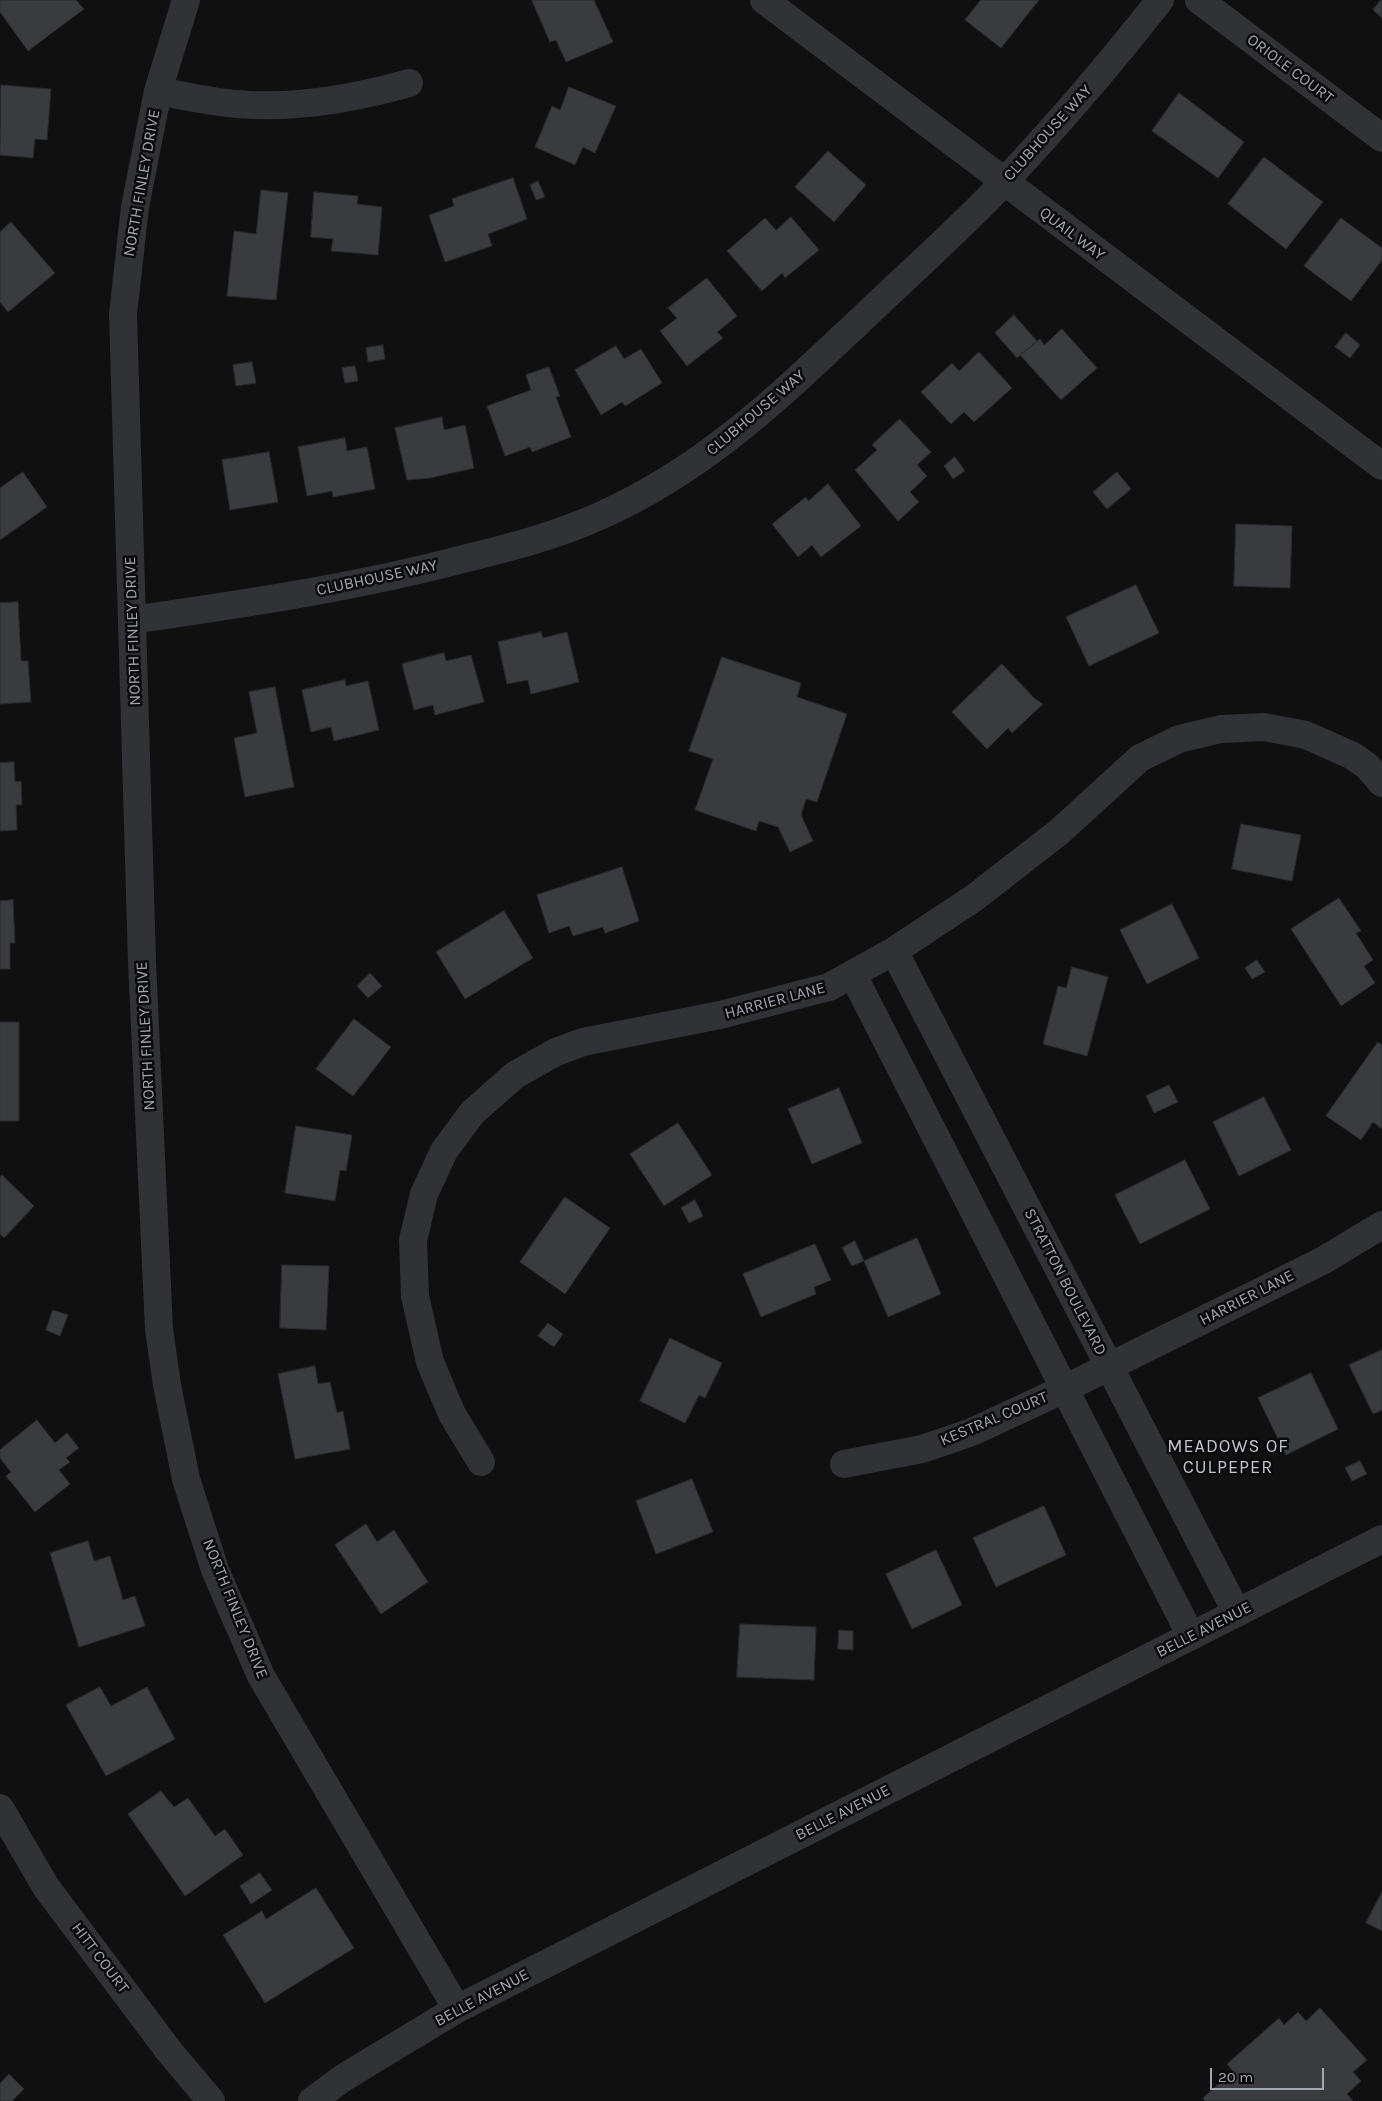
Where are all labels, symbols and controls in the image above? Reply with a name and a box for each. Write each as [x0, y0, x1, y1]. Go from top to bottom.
street label: ORIOLE COURT [1243, 30, 1337, 108]
street label: CLUBHOUSE WAY [1000, 81, 1096, 185]
street label: NORTH FINLEY DRIVE [120, 108, 164, 258]
street label: QUAIL WAY [1035, 203, 1109, 265]
street label: CLUBHOUSE WAY [703, 366, 809, 460]
street label: NORTH FINLEY DRIVE [121, 556, 145, 706]
street label: CLUBHOUSE WAY [315, 556, 439, 600]
street label: NORTH FINLEY DRIVE [133, 961, 159, 1111]
street label: HARRIER LANE [723, 978, 827, 1024]
street label: STRATTON BOULEVARD [1020, 1205, 1110, 1359]
street label: HARRIER LANE [1197, 1266, 1297, 1330]
street label: KESTRAL COURT [937, 1388, 1051, 1450]
district label: MEADOWS OF CULPEPER [1166, 1436, 1290, 1478]
street label: NORTH FINLEY DRIVE [198, 1536, 272, 1682]
street label: BELLE AVENUE [1153, 1598, 1255, 1662]
street label: BELLE AVENUE [792, 1781, 894, 1845]
street label: HITT COURT [67, 1919, 133, 1997]
street label: BELLE AVENUE [432, 1965, 532, 2031]
scale bar [1212, 2058, 1326, 2090]
text: 20 m [1218, 2068, 1253, 2086]

